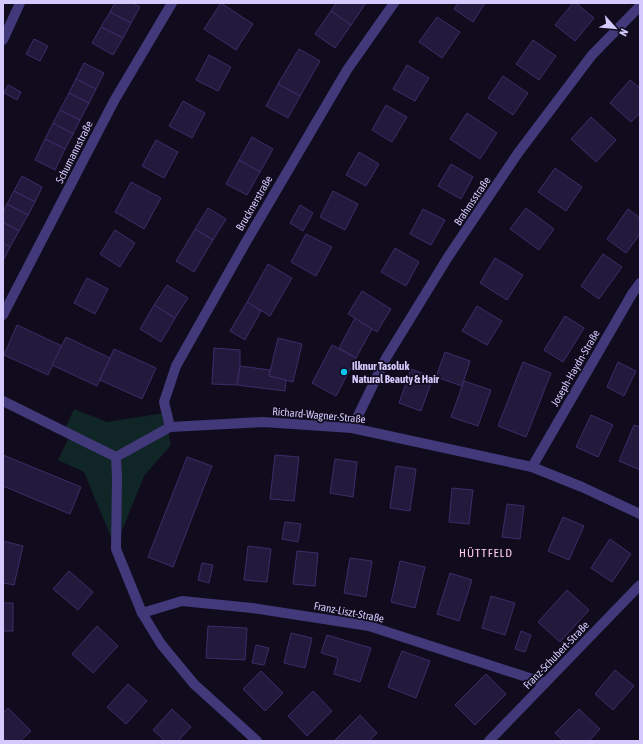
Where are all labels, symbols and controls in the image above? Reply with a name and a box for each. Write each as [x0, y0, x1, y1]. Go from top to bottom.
north arrow [595, 8, 635, 48]
text: N [617, 27, 631, 38]
street label: Schumannstraße [53, 119, 95, 185]
street label: Brucknerstraße [233, 173, 275, 233]
street label: Brahmsstraße [451, 174, 493, 228]
street label: Joseph-Haydn-Straße [548, 328, 602, 408]
place label: Ilknur Tasoluk Natural Beauty & Hair [352, 360, 440, 385]
marker: Ilknur Tasoluk Natural Beauty & Hair [339, 367, 349, 377]
street label: Richard-Wagner-Straße [272, 405, 366, 425]
district label: HÜTTFELD [459, 546, 513, 560]
street label: Franz-Liszt-Straße [313, 599, 385, 625]
street label: Franz-Schubert-Straße [521, 619, 591, 691]

